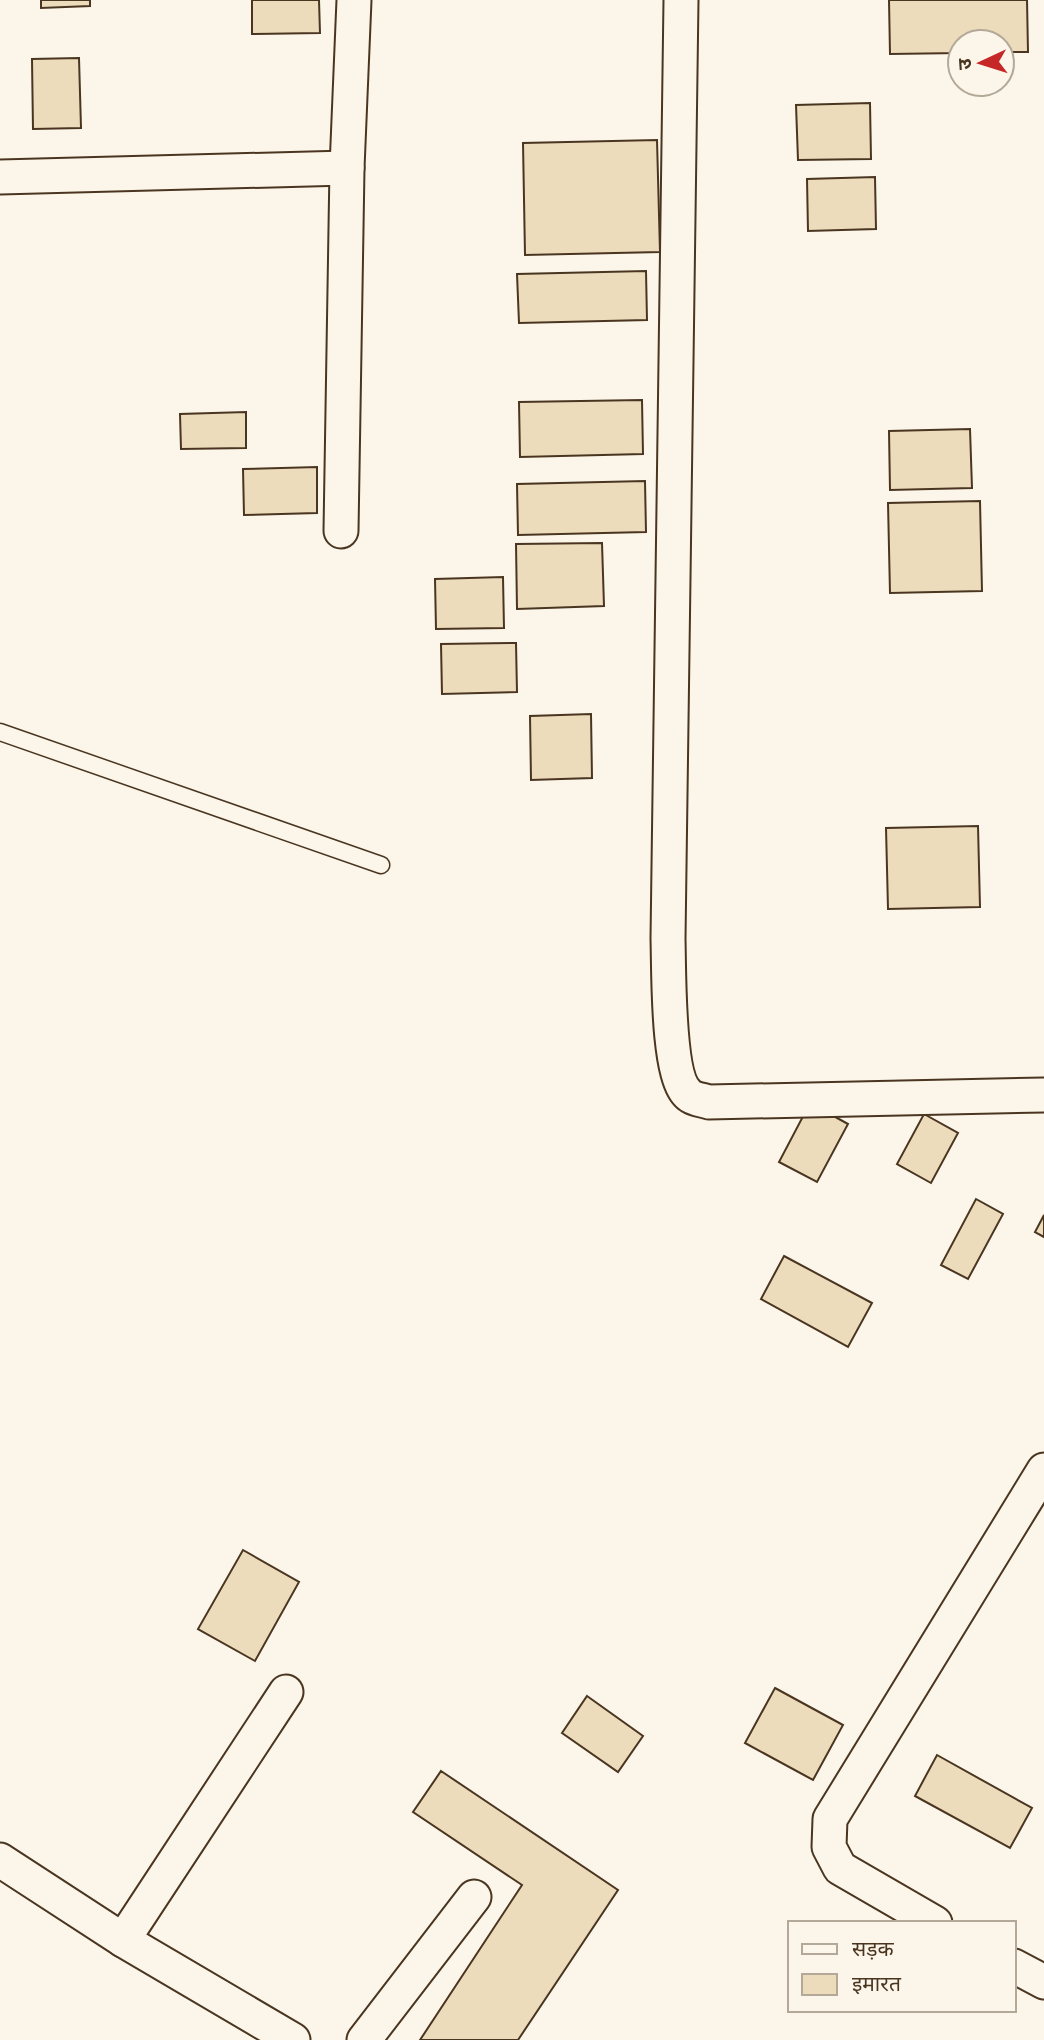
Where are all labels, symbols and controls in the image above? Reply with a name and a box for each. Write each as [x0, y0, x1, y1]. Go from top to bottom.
north arrow [946, 28, 1016, 98]
text: उ [953, 57, 976, 71]
legend [788, 1921, 1016, 2012]
text: सड़क [852, 1936, 894, 1962]
text: इमारत [852, 1971, 902, 1997]

